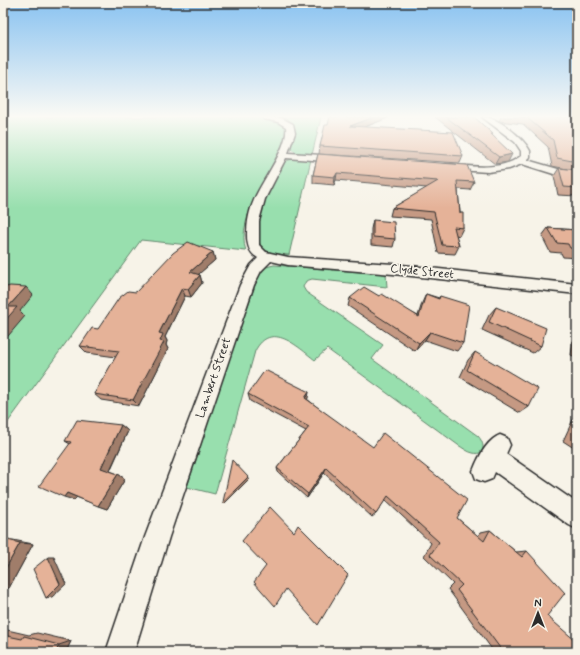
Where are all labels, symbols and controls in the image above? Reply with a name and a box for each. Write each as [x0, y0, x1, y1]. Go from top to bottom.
street label: Clyde Street [389, 261, 455, 283]
street label: Lambert Street [193, 335, 235, 420]
north arrow [518, 593, 558, 633]
text: N [534, 597, 542, 611]

